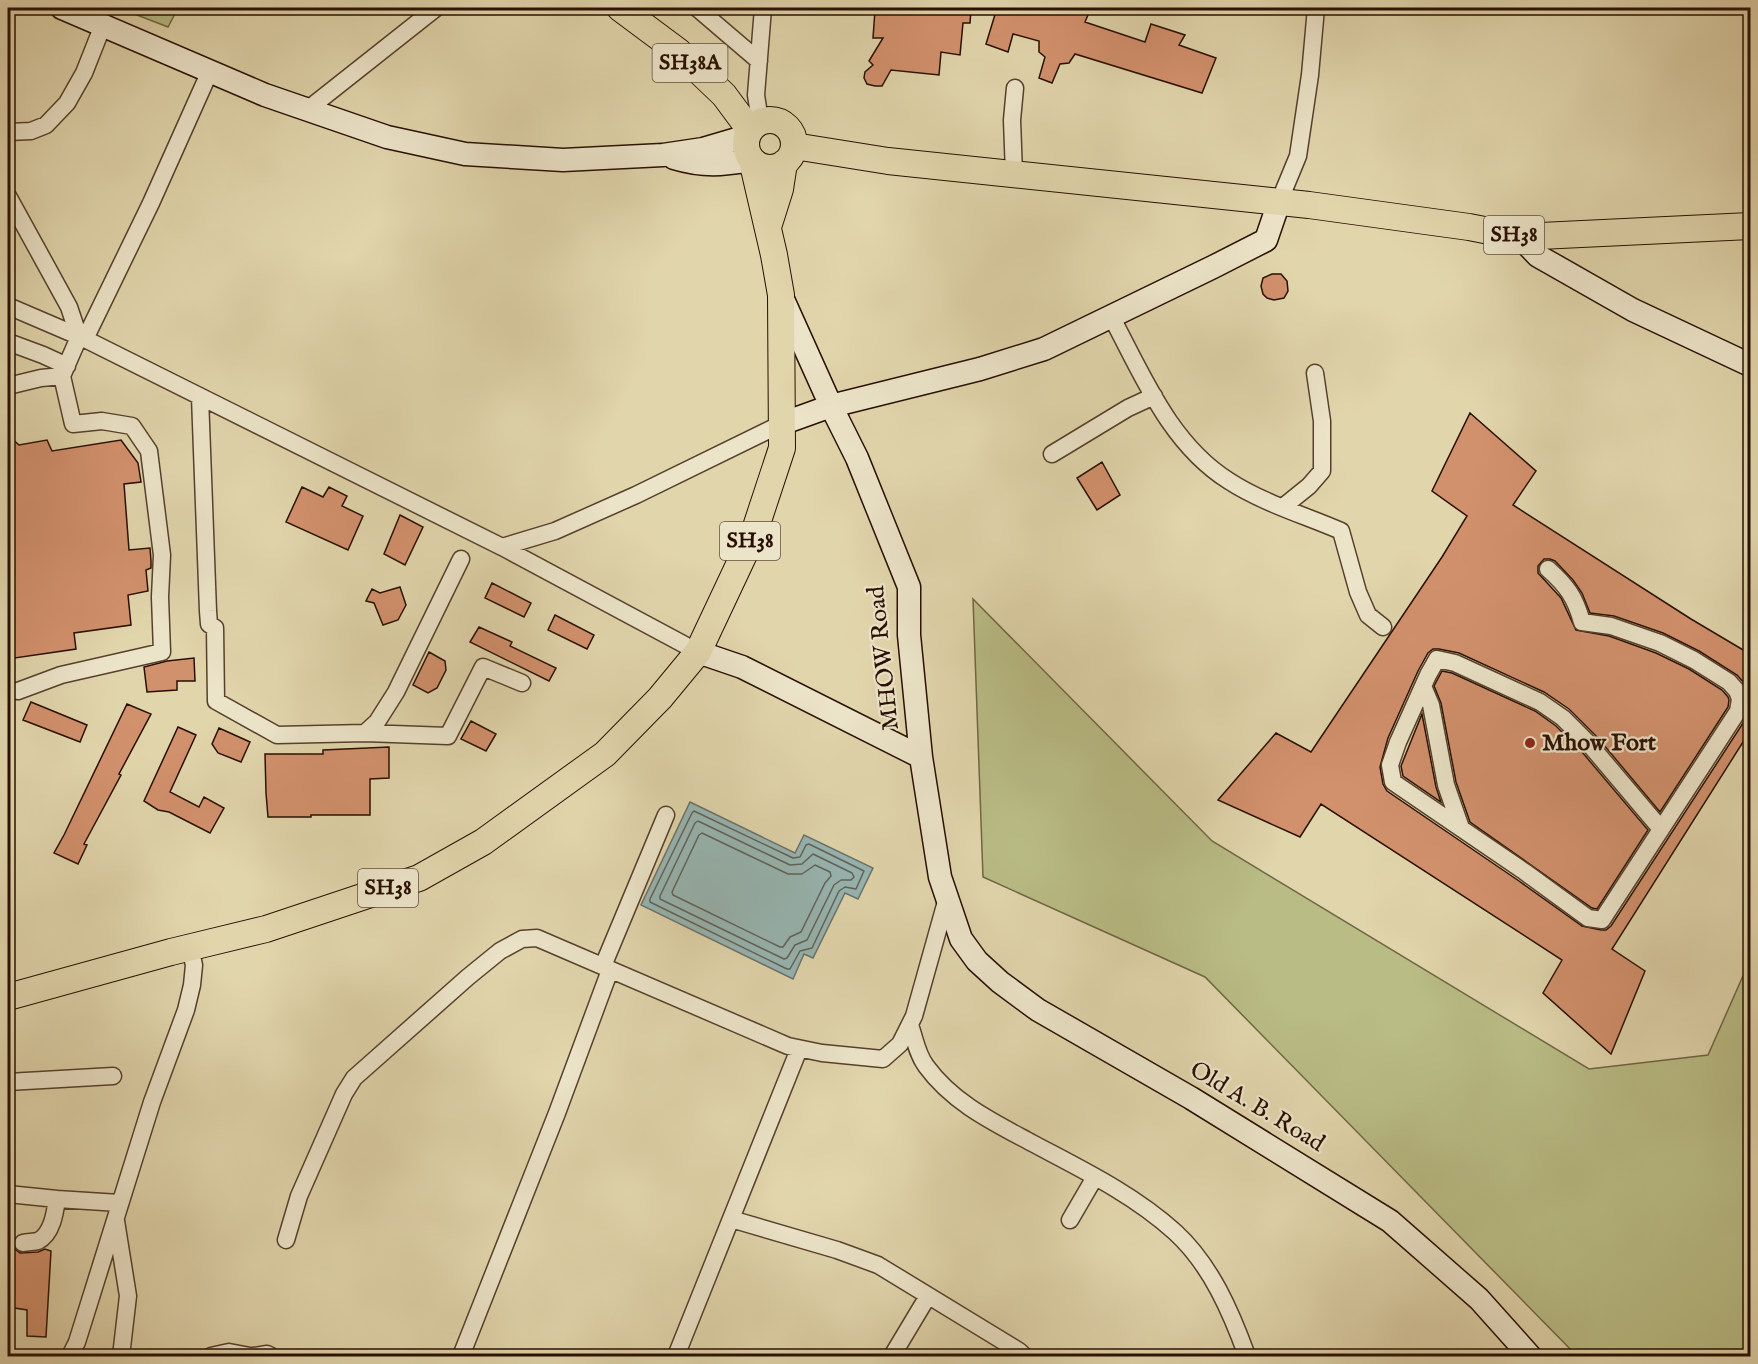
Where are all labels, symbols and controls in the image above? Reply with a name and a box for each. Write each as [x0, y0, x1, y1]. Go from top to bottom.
road number: SH38A [652, 44, 728, 82]
road number: SH38 [1484, 216, 1544, 254]
road number: SH38 [720, 522, 780, 560]
street label: MHOW Road [861, 584, 907, 732]
place label: Mhow Fort [1542, 728, 1657, 759]
marker: Mhow Fort [1523, 736, 1537, 750]
road number: SH38 [358, 869, 418, 907]
street label: Old A. B. Road [1184, 1055, 1330, 1160]

